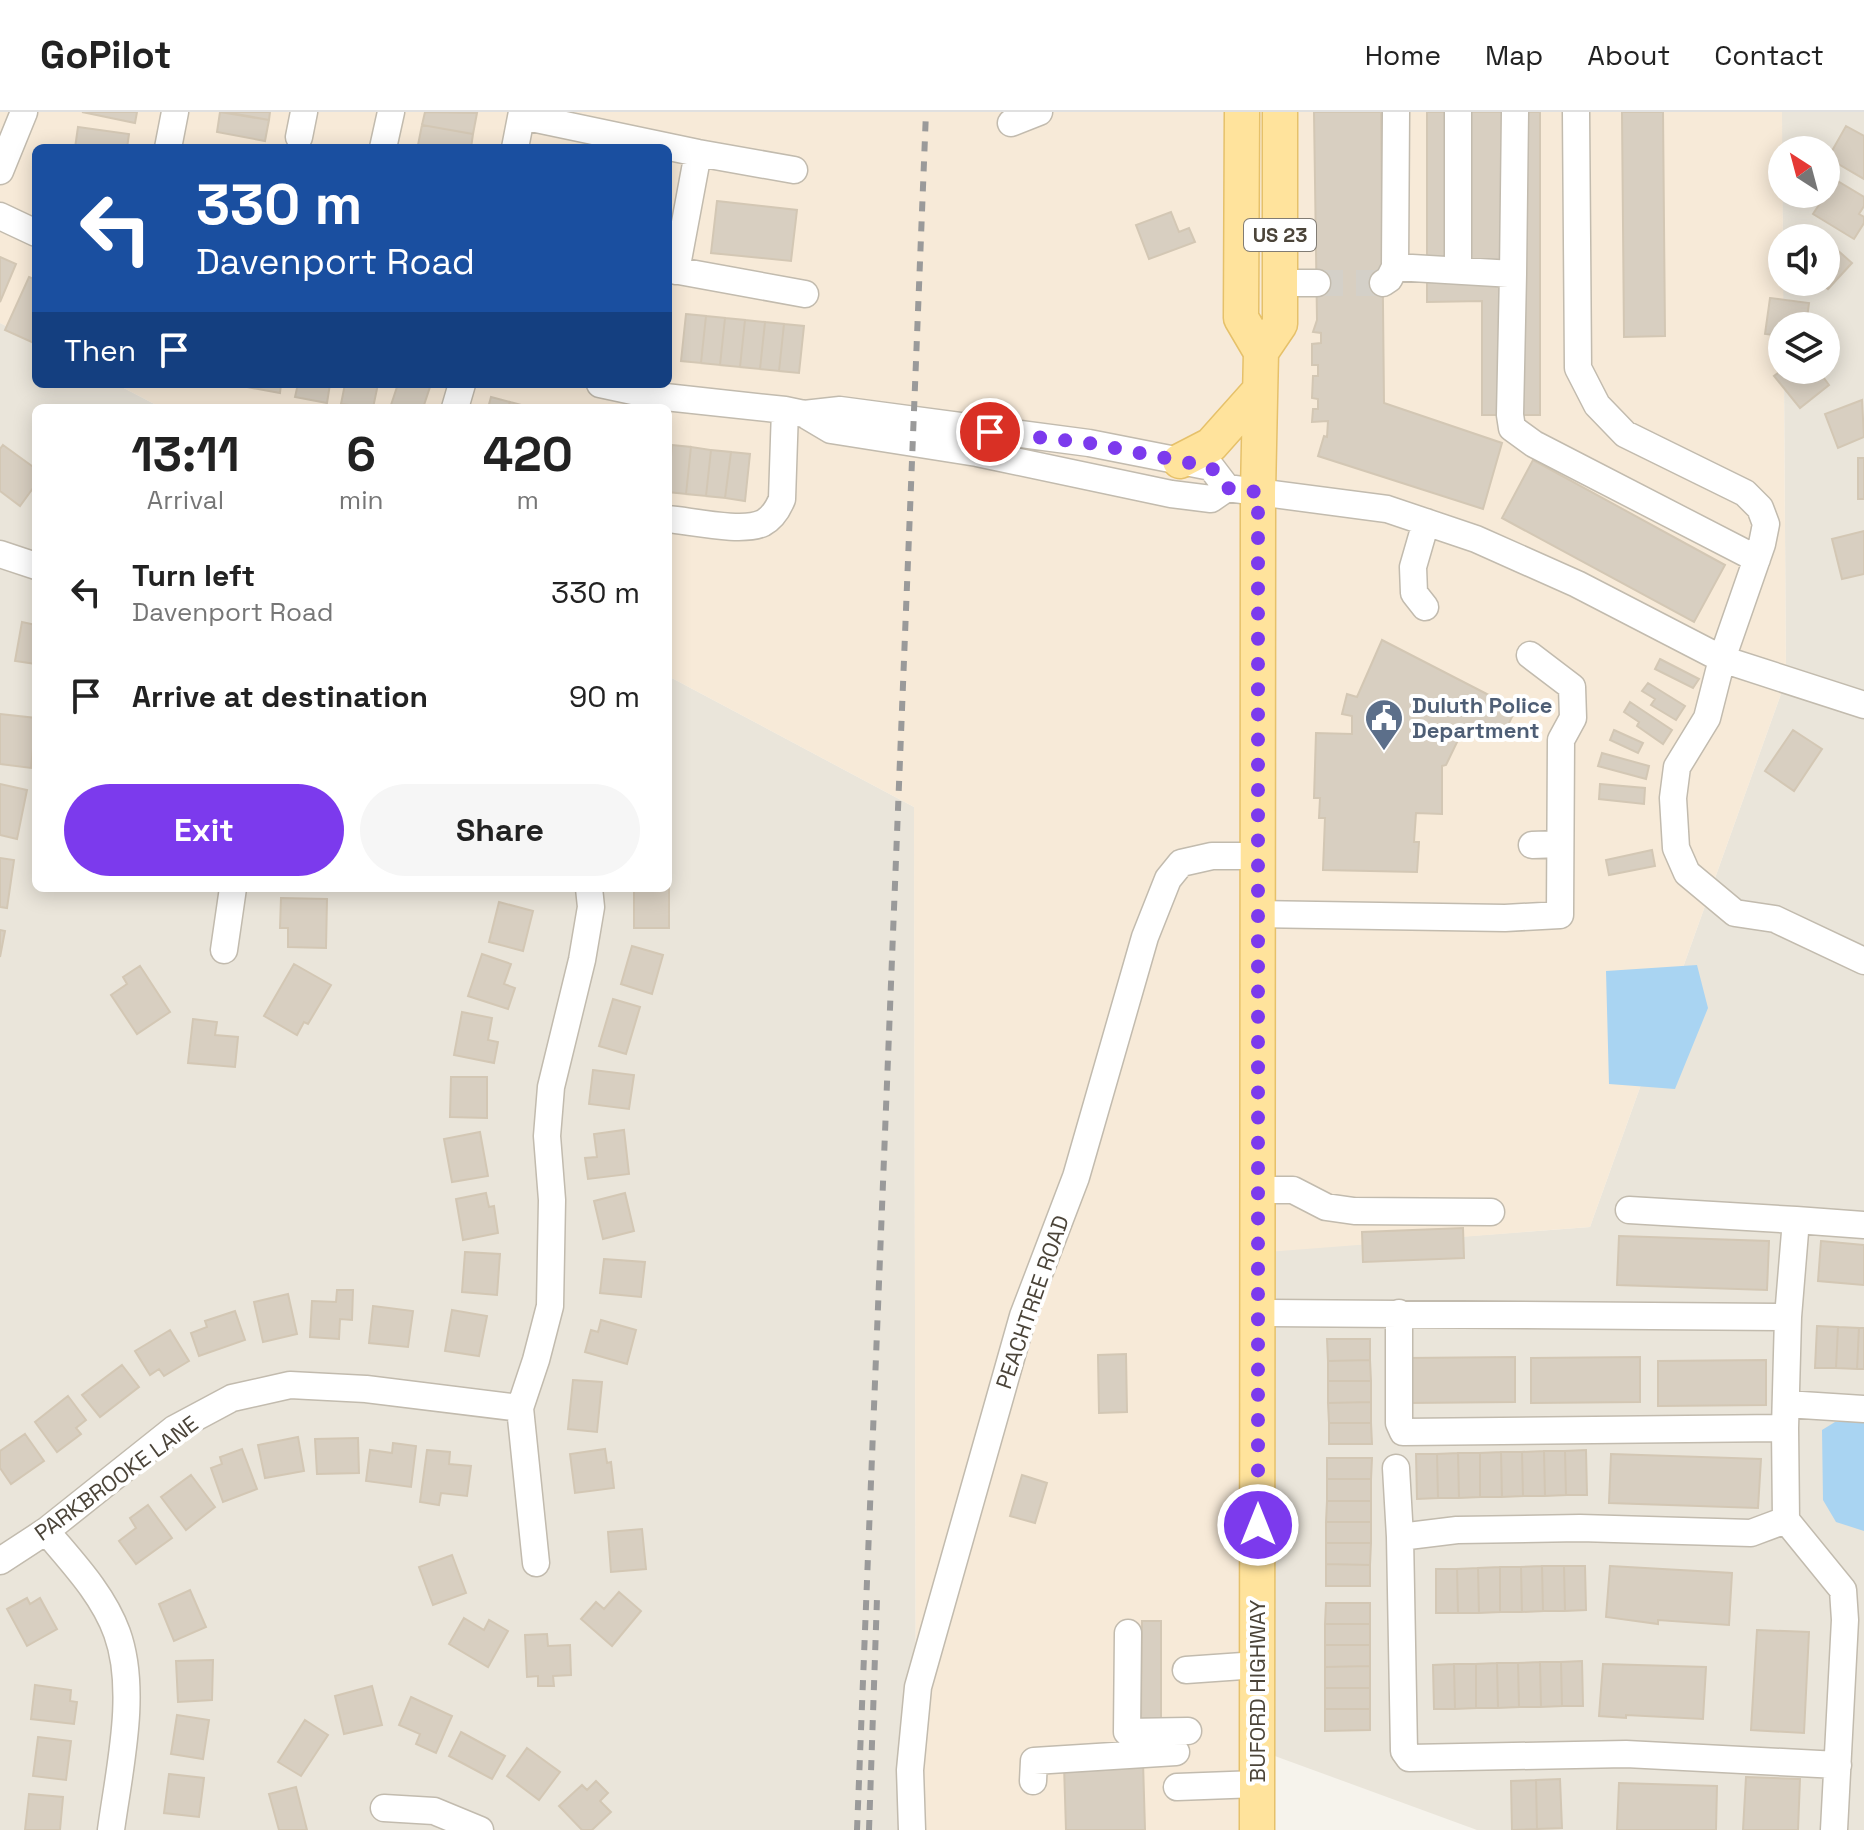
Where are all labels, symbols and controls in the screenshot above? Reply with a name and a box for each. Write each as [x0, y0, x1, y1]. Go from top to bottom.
text: GoPilot [40, 31, 172, 79]
text: Home [1365, 37, 1441, 73]
text: Map [1485, 37, 1543, 73]
text: About [1587, 37, 1670, 73]
text: Contact [1714, 37, 1824, 73]
north arrow [1768, 136, 1840, 208]
map controls [1768, 136, 1840, 384]
text: 330 m [196, 169, 362, 240]
icon: left [64, 176, 168, 280]
road number: US 23 [1244, 219, 1316, 251]
button: sound [1768, 224, 1840, 296]
text: Davenport Road [196, 239, 475, 285]
button: layers [1768, 312, 1840, 384]
icon: arrive [152, 328, 196, 372]
text: Then [64, 331, 136, 370]
pin [956, 398, 1024, 466]
icon: arrive [968, 410, 1012, 454]
text: 13:11 [131, 424, 240, 485]
text: 6 [346, 424, 376, 485]
text: 420 [483, 424, 573, 485]
text: Arrival [147, 483, 224, 517]
text: min [339, 483, 384, 517]
text: m [517, 483, 539, 517]
text: Turn left [132, 556, 255, 595]
icon: left [64, 570, 108, 614]
text: 330 m [551, 573, 640, 612]
text: Davenport Road [132, 595, 333, 629]
icon: arrive [64, 674, 108, 718]
text: Arrive at destination [132, 677, 428, 716]
text: 90 m [569, 677, 640, 716]
place label: Duluth Police Department [1412, 691, 1553, 744]
public building icon: Duluth Police Department [1363, 697, 1405, 752]
button: Exit [64, 784, 344, 876]
button: Share [360, 784, 640, 876]
street label: PEACHTREE ROAD [989, 1211, 1075, 1393]
street label: PARKBROOKE LANE [29, 1409, 203, 1547]
position arrow [1216, 1483, 1300, 1567]
street label: BUFORD HIGHWAY [1243, 1599, 1271, 1782]

